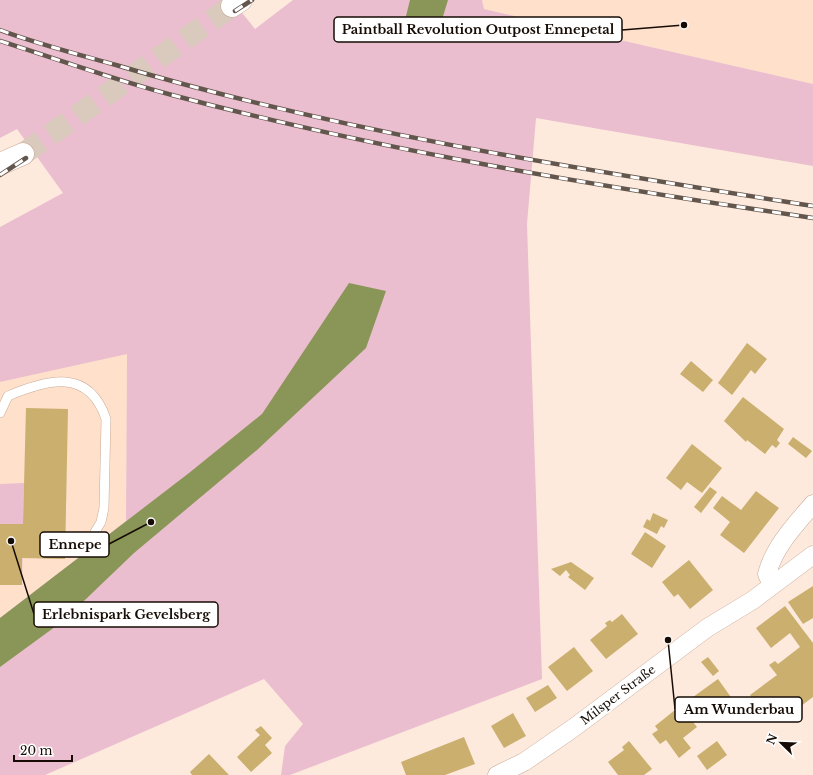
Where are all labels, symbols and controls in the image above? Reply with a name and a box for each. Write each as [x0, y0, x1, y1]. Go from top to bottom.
callout: Paintball Revolution Outpost Ennepetal [334, 17, 622, 42]
text: Paintball Revolution Outpost Ennepetal [342, 21, 615, 38]
callout: Ennepe [40, 532, 109, 557]
text: Ennepe [48, 536, 102, 553]
callout: Erlebnispark Gevelsberg [34, 602, 218, 627]
text: Erlebnispark Gevelsberg [42, 606, 211, 623]
street label: Milsper Straße [577, 661, 658, 728]
callout: Am Wunderbau [675, 697, 802, 722]
text: Am Wunderbau [683, 701, 795, 718]
north arrow [761, 723, 801, 763]
text: N [763, 731, 781, 747]
scale bar [14, 737, 72, 763]
text: 20 m [20, 743, 52, 758]

